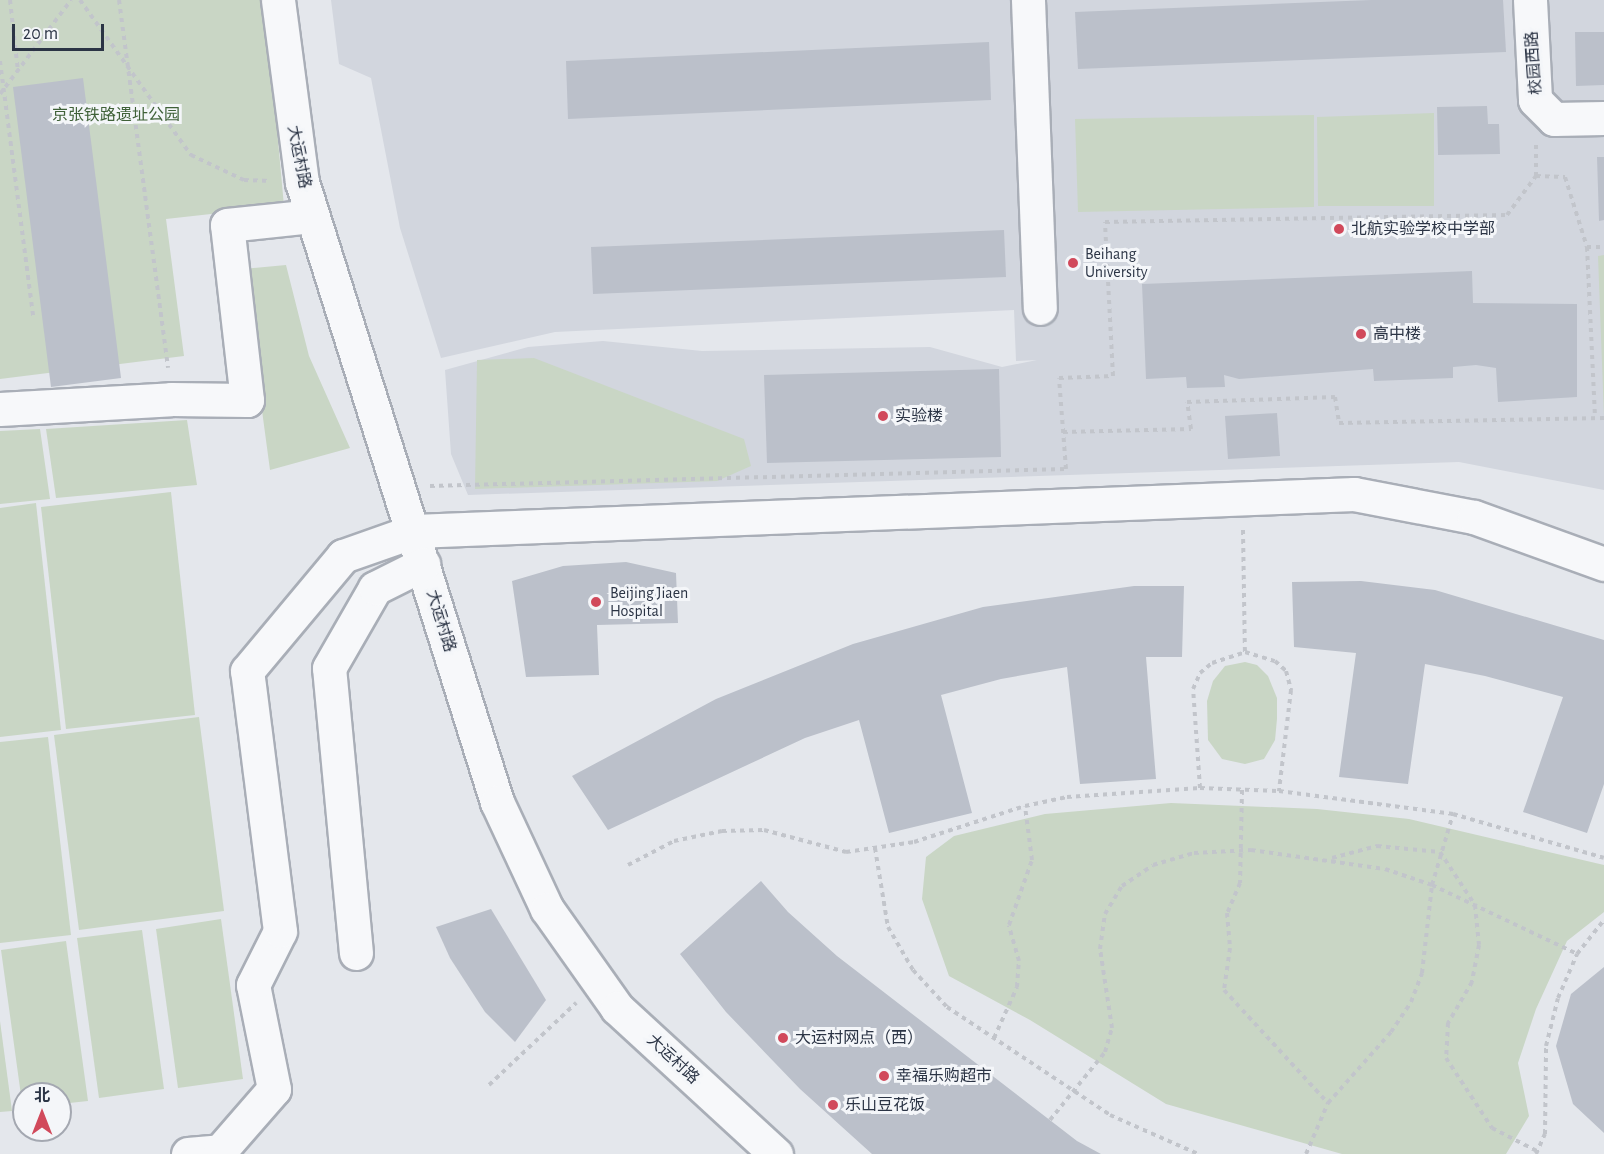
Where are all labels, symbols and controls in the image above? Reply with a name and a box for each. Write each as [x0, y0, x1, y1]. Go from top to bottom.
scale bar [15, 12, 106, 50]
text: 20 m [23, 25, 58, 43]
street label: 校园西路 [1522, 30, 1546, 96]
park label: 京张铁路遗址公园 [52, 105, 180, 125]
street label: 大运村路 [283, 124, 315, 190]
place label: 北航实验学校中学部 [1351, 219, 1495, 239]
marker: 北航实验学校中学部 [1332, 222, 1346, 236]
place label: Beihang University [1085, 244, 1148, 282]
marker: Beihang University [1066, 256, 1080, 270]
place label: 高中楼 [1373, 324, 1421, 344]
marker: 高中楼 [1354, 327, 1368, 341]
place label: 实验楼 [895, 406, 943, 426]
marker: 实验楼 [876, 409, 890, 423]
place label: Beijing Jiaen Hospital [610, 583, 688, 621]
street label: 大运村路 [422, 588, 460, 654]
marker: Beijing Jiaen Hospital [587, 593, 605, 611]
place label: 大运村网点（西） [795, 1028, 923, 1048]
street label: 大运村路 [643, 1030, 703, 1088]
marker: 大运村网点（西） [776, 1031, 790, 1045]
place label: 幸福乐购超市 [896, 1066, 992, 1086]
marker: 幸福乐购超市 [877, 1069, 891, 1083]
north arrow [12, 1082, 72, 1142]
text: 北 [34, 1088, 50, 1104]
place label: 乐山豆花饭 [845, 1095, 925, 1115]
marker: 乐山豆花饭 [826, 1098, 840, 1112]

